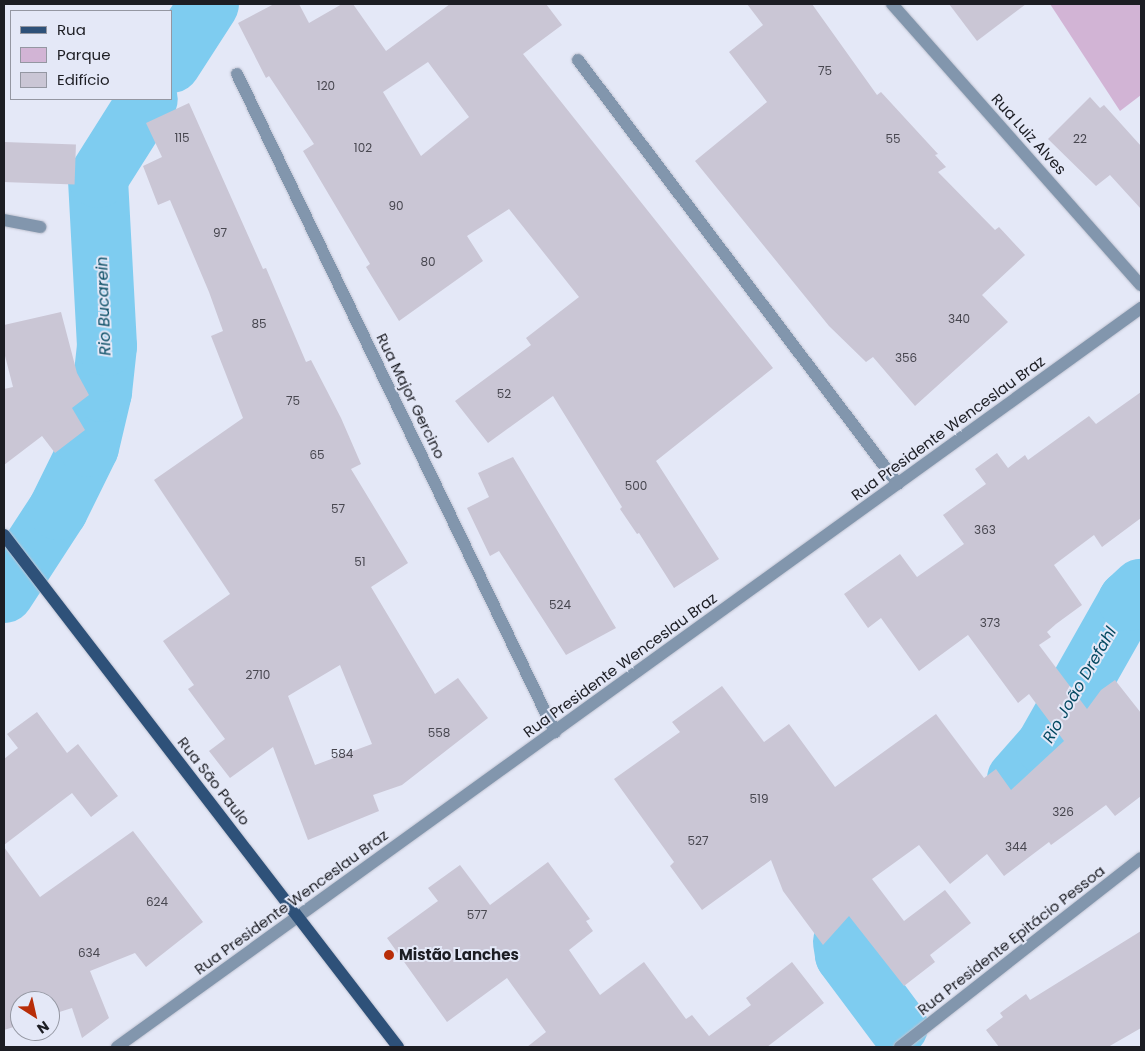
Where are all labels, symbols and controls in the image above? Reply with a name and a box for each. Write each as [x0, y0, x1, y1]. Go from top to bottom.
legend [10, 10, 172, 100]
text: Rua [57, 19, 86, 40]
text: Parque [57, 44, 110, 65]
house number: 75 [818, 64, 832, 78]
text: Edifício [57, 69, 110, 90]
house number: 120 [317, 79, 335, 93]
street label: Rua Luiz Alves [988, 90, 1070, 178]
house number: 115 [174, 131, 190, 145]
house number: 55 [885, 132, 901, 146]
house number: 22 [1073, 132, 1087, 146]
house number: 102 [354, 141, 372, 155]
house number: 90 [388, 199, 404, 213]
house number: 97 [213, 226, 227, 240]
house number: 80 [420, 255, 436, 269]
water label: Rio Bucarein [93, 256, 115, 356]
house number: 340 [948, 312, 970, 326]
house number: 85 [251, 317, 267, 331]
street label: Rua Major Gercino [373, 330, 449, 462]
house number: 356 [895, 351, 917, 365]
street label: Rua Presidente Wenceslau Braz [848, 352, 1048, 504]
house number: 52 [497, 387, 511, 401]
house number: 75 [286, 394, 300, 408]
house number: 65 [309, 448, 325, 462]
house number: 500 [625, 479, 647, 493]
house number: 57 [331, 502, 345, 516]
house number: 363 [974, 523, 996, 537]
house number: 51 [354, 555, 366, 569]
street label: Rua Presidente Wenceslau Braz [520, 589, 720, 741]
house number: 524 [549, 598, 571, 612]
house number: 373 [980, 616, 1000, 630]
water label: Rio João Drefahl [1039, 624, 1121, 746]
house number: 2710 [246, 668, 270, 682]
house number: 558 [428, 726, 450, 740]
street label: Rua São Paulo [174, 733, 254, 829]
house number: 584 [331, 747, 353, 761]
house number: 519 [750, 792, 768, 806]
house number: 326 [1052, 805, 1074, 819]
street label: Rua Presidente Wenceslau Braz [191, 826, 391, 978]
house number: 527 [688, 834, 708, 848]
house number: 344 [1005, 840, 1027, 854]
street label: Rua Presidente Epitácio Pessoa [914, 861, 1108, 1019]
house number: 624 [146, 895, 168, 909]
house number: 577 [467, 908, 487, 922]
house number: 634 [78, 946, 100, 960]
place label: Mistão Lanches [399, 946, 519, 964]
marker: Mistão Lanches [383, 949, 395, 961]
north arrow [10, 991, 60, 1041]
text: N [33, 1016, 53, 1039]

